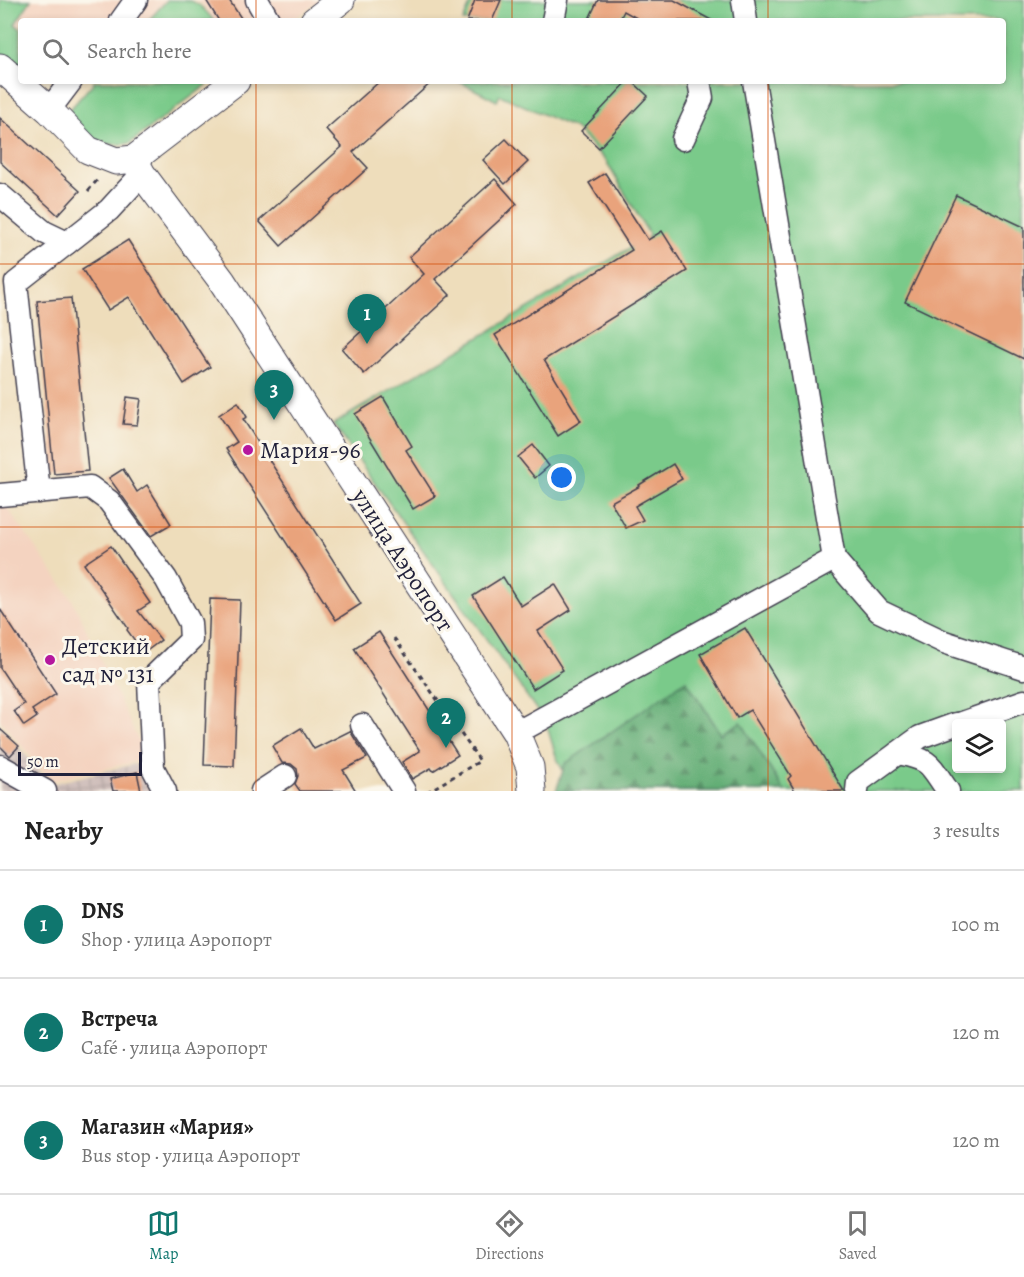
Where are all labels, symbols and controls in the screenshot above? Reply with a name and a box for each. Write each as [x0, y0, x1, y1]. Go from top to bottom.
search box [18, 18, 1006, 84]
icon: search [39, 35, 72, 68]
text: Search here [87, 36, 192, 66]
pin: 1 [348, 294, 386, 344]
pin: 3 [254, 370, 294, 420]
place label: Мария-96 [260, 434, 361, 466]
marker: Мария-96 [241, 443, 255, 457]
your location [547, 463, 576, 492]
street label: улица Аэропорт [344, 481, 461, 638]
place label: Детский сад № 131 [62, 630, 154, 690]
marker: Детский сад № 131 [43, 653, 57, 667]
pin: 2 [426, 698, 466, 748]
map controls [952, 719, 1006, 773]
button: layers [952, 719, 1006, 773]
scale bar [18, 749, 142, 776]
text: 50 m [27, 751, 59, 773]
text: Nearby [24, 813, 103, 848]
text: 3 results [933, 817, 1000, 844]
text: DNS [81, 896, 124, 926]
text: 1 [40, 911, 47, 938]
text: 100 m [951, 911, 1000, 938]
text: Shop · улица Аэропорт [81, 926, 272, 953]
text: Встреча [81, 1004, 158, 1034]
text: 2 [39, 1019, 48, 1046]
text: 120 m [952, 1019, 1000, 1046]
text: Café · улица Аэропорт [81, 1034, 267, 1061]
text: Магазин «Мария» [81, 1112, 254, 1142]
text: 3 [39, 1127, 48, 1154]
text: 120 m [952, 1127, 1000, 1154]
text: Bus stop · улица Аэропорт [81, 1142, 300, 1169]
tab: Map [147, 1207, 180, 1265]
tab: Directions [475, 1207, 544, 1265]
tab: Saved [839, 1207, 877, 1265]

